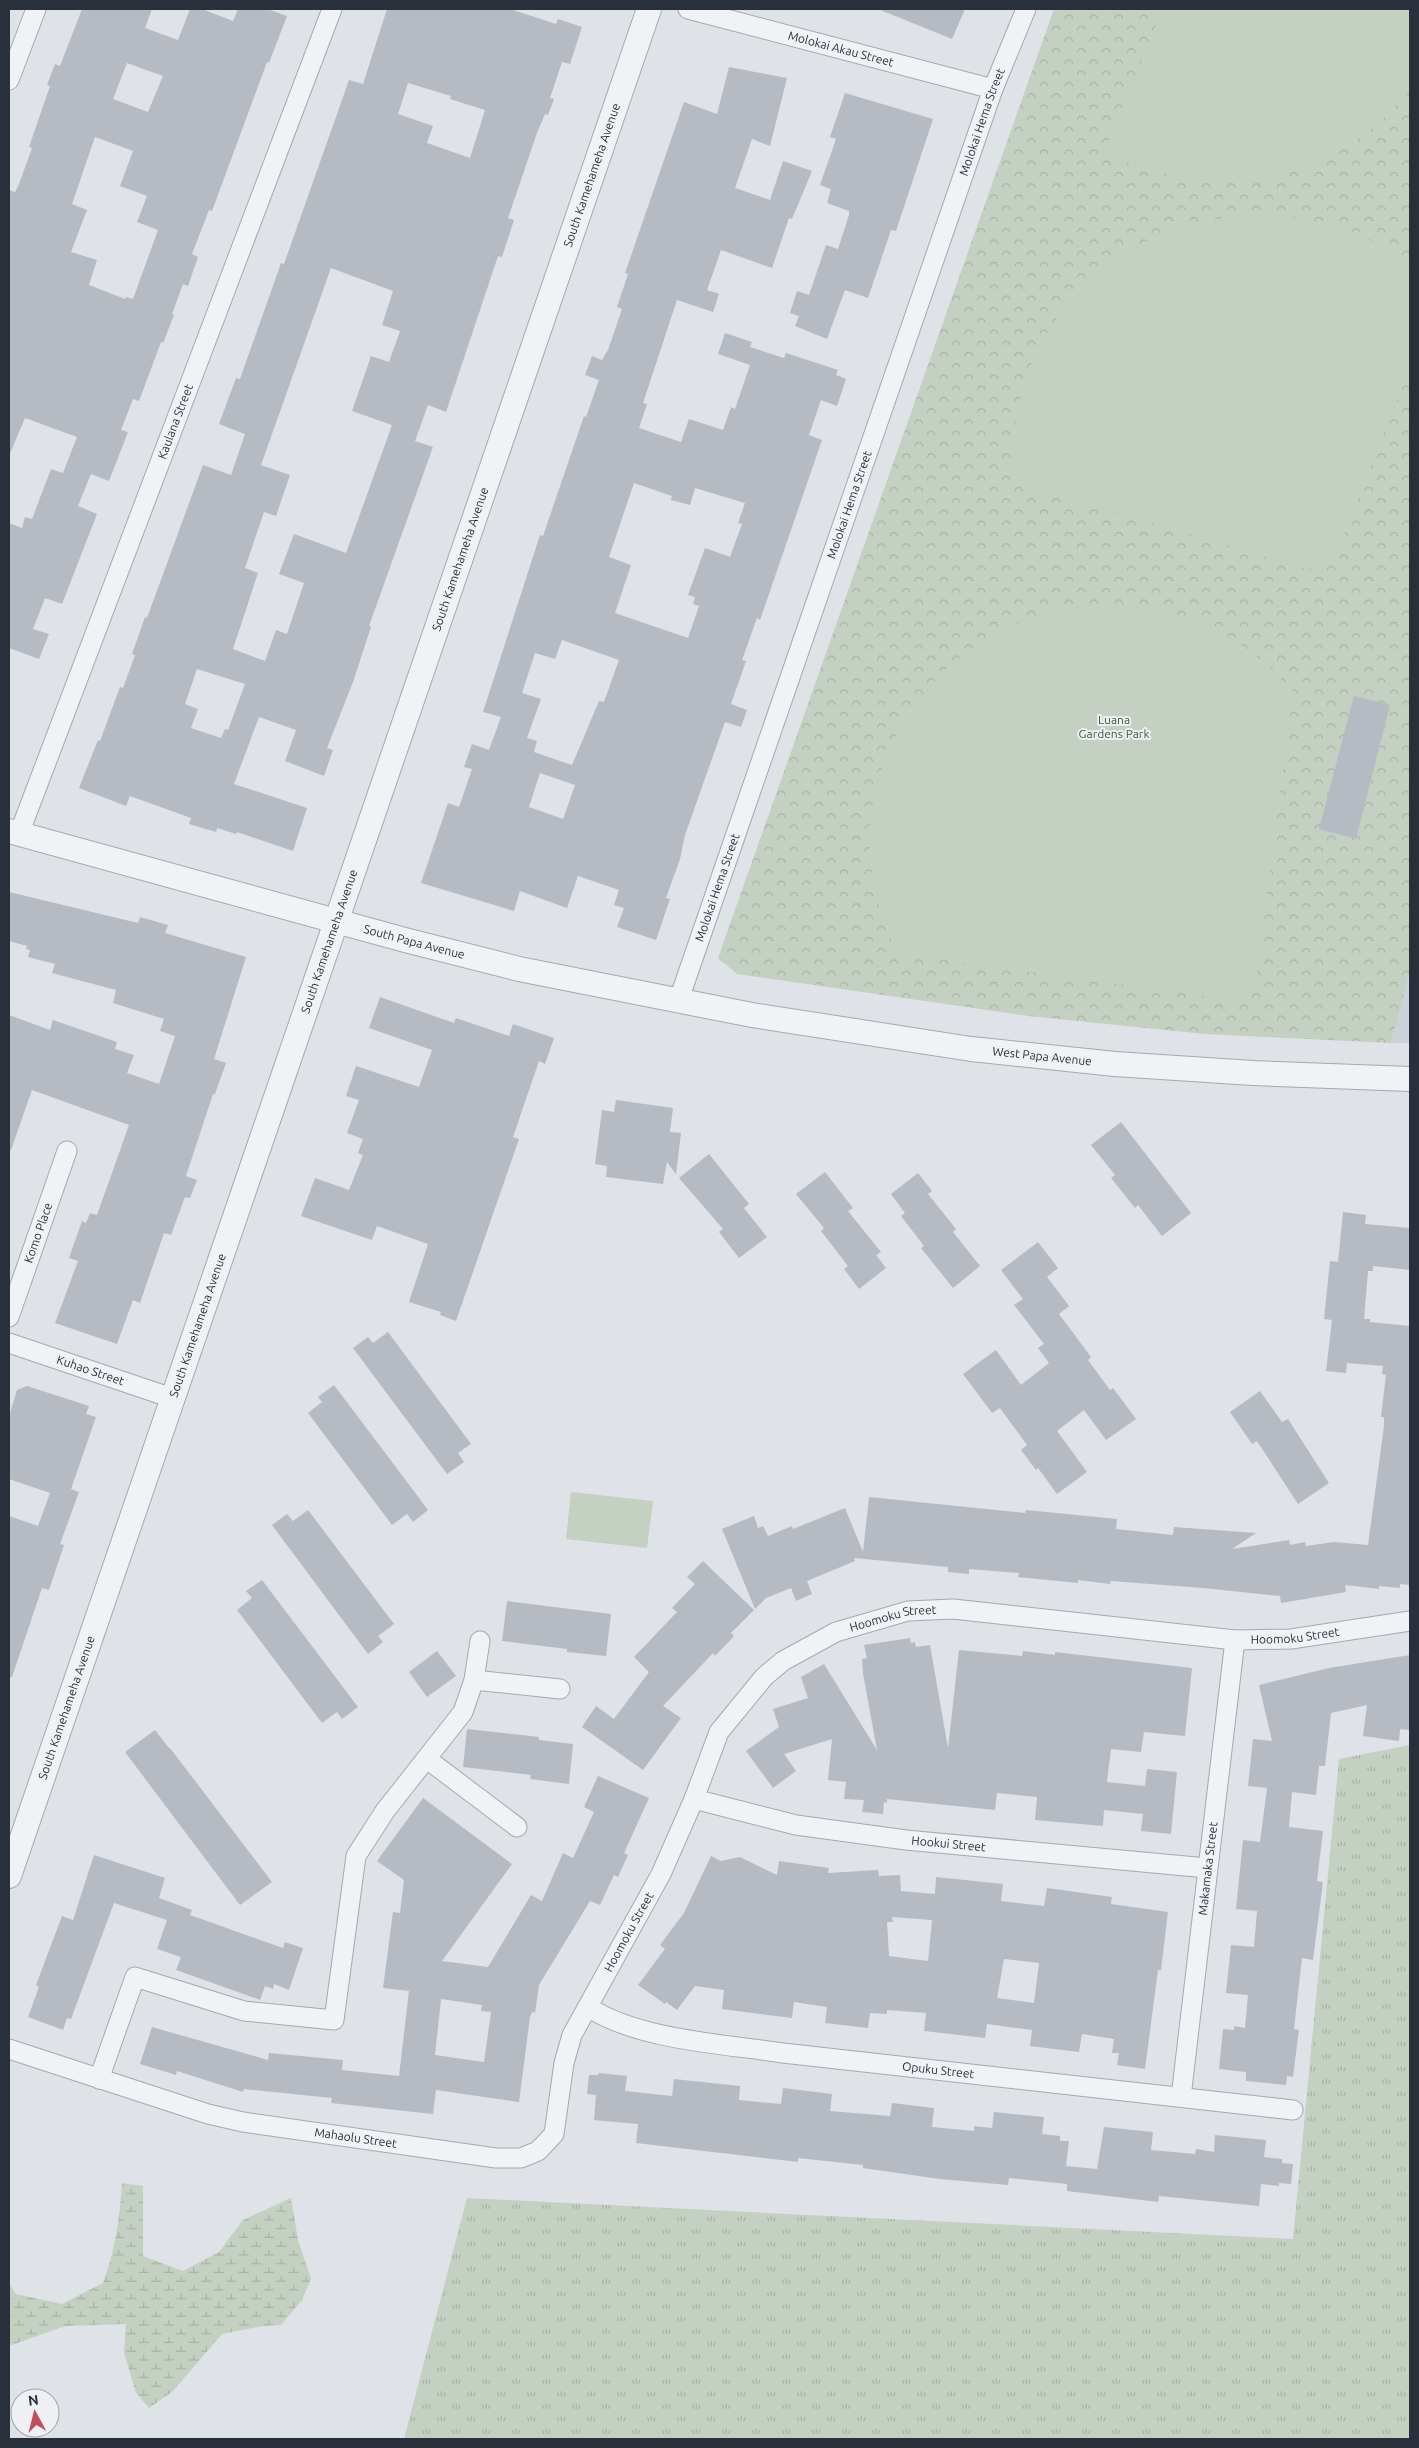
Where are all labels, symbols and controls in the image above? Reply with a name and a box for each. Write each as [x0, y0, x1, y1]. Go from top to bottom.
street label: Molokai Akau Street [787, 29, 895, 69]
street label: Molokai Hema Street [957, 66, 1007, 177]
street label: South Kamehameha Avenue [561, 101, 622, 249]
street label: Kaulana Street [155, 382, 195, 461]
street label: Molokai Hema Street [824, 449, 874, 560]
street label: South Kamehameha Avenue [429, 485, 491, 633]
park label: Luana Gardens Park [1079, 713, 1149, 740]
street label: Molokai Hema Street [692, 831, 742, 943]
street label: South Kamehameha Avenue [298, 868, 360, 1015]
street label: South Papa Avenue [362, 922, 466, 961]
street label: West Papa Avenue [992, 1044, 1093, 1068]
street label: Komo Place [21, 1201, 54, 1265]
street label: South Kamehameha Avenue [167, 1252, 228, 1399]
street label: Kuhao Street [55, 1353, 126, 1388]
street label: Hoomoku Street [848, 1603, 937, 1634]
street label: Hoomoku Street [1251, 1625, 1340, 1646]
street label: South Kamehameha Avenue [36, 1634, 97, 1781]
street label: Makamaka Street [1196, 1821, 1219, 1916]
street label: Hookui Street [911, 1834, 987, 1853]
street label: Hoomoku Street [601, 1889, 656, 1974]
street label: Opuku Street [901, 2059, 975, 2080]
street label: Mahaolu Street [314, 2125, 398, 2150]
north arrow [10, 2388, 60, 2438]
text: N [27, 2392, 40, 2409]

